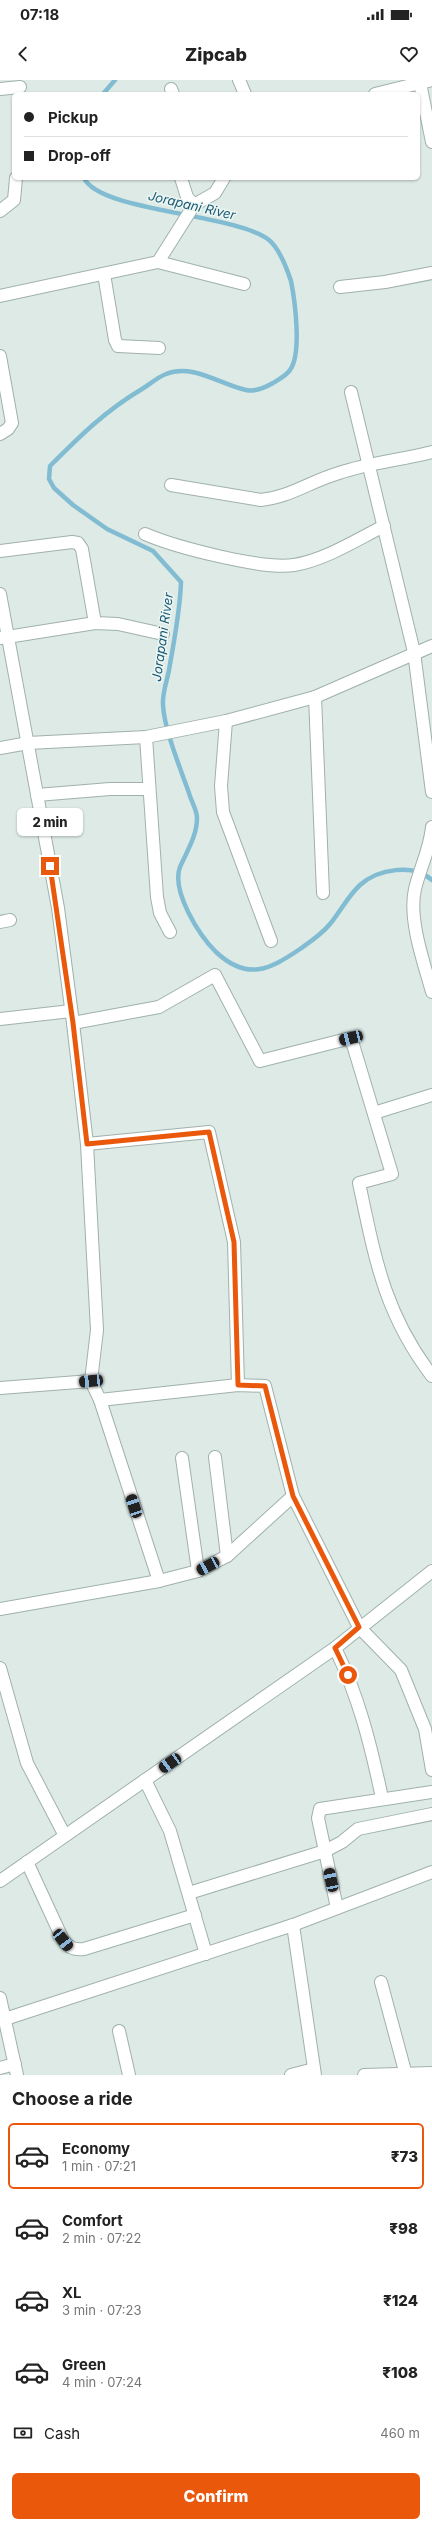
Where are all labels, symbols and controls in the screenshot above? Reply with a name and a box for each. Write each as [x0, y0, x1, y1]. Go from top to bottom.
text: 07:18 [20, 5, 59, 24]
icon: back [12, 43, 34, 65]
icon: heart [398, 43, 420, 65]
text: Zipcab [185, 44, 247, 65]
text: Pickup [48, 108, 98, 127]
text: Drop-off [48, 146, 111, 165]
water label: Jorapani River [147, 187, 238, 223]
water label: Jorapani River [148, 591, 176, 682]
callout: 2 min [17, 808, 83, 836]
text: 2 min [32, 814, 68, 830]
route end [41, 857, 59, 875]
car [338, 1029, 364, 1047]
car [79, 1374, 103, 1388]
car [125, 1493, 143, 1519]
car [195, 1555, 221, 1577]
route start [339, 1666, 357, 1684]
car [157, 1751, 183, 1775]
car [323, 1867, 339, 1893]
car [51, 1927, 75, 1953]
text: Choose a ride [12, 2088, 133, 2109]
icon: car [14, 2138, 50, 2174]
text: Economy [62, 2139, 130, 2158]
text: ₹73 [391, 2147, 418, 2166]
text: 1 min · 07:21 [62, 2158, 136, 2174]
icon: car [14, 2210, 50, 2246]
text: Comfort [62, 2211, 123, 2230]
text: ₹98 [389, 2219, 418, 2238]
text: 2 min · 07:22 [62, 2230, 141, 2246]
icon: car [14, 2282, 50, 2318]
text: XL [62, 2283, 82, 2302]
text: ₹124 [383, 2291, 418, 2310]
text: 3 min · 07:23 [62, 2302, 142, 2318]
icon: car [14, 2354, 50, 2390]
text: Green [62, 2355, 106, 2374]
text: ₹108 [382, 2363, 418, 2382]
text: 4 min · 07:24 [62, 2374, 142, 2390]
icon: cash [12, 2422, 34, 2444]
text: Cash [44, 2424, 80, 2443]
text: 460 m [380, 2425, 420, 2441]
button: Confirm [12, 2473, 420, 2519]

